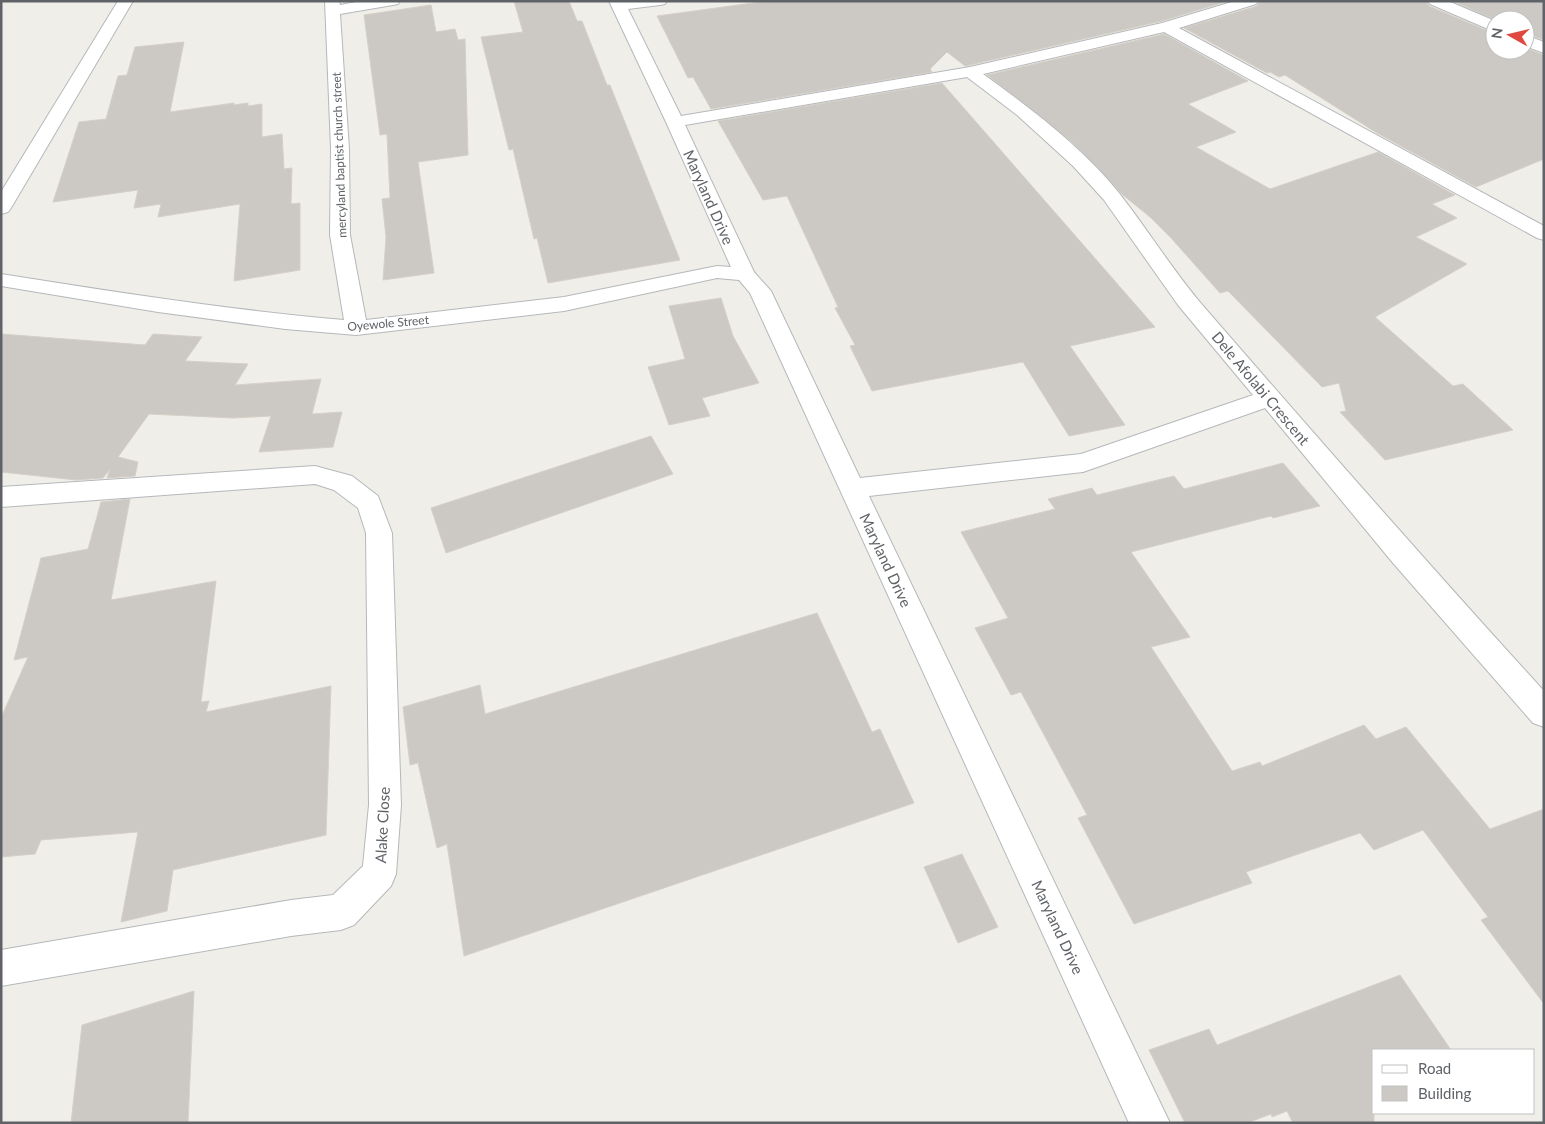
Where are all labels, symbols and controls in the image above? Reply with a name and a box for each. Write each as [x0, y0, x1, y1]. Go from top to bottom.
north arrow [1485, 10, 1535, 60]
text: N [1487, 27, 1506, 40]
street label: mercyland baptist church street [329, 71, 349, 238]
street label: Maryland Drive [680, 147, 738, 247]
street label: Oyewole Street [347, 312, 430, 334]
street label: Dele Afolabi Crescent [1208, 328, 1314, 449]
street label: Maryland Drive [856, 510, 916, 610]
street label: Alake Close [371, 786, 393, 864]
street label: Maryland Drive [1028, 877, 1088, 977]
legend [1372, 1049, 1535, 1114]
text: Road [1418, 1059, 1451, 1077]
text: Building [1418, 1084, 1471, 1102]

